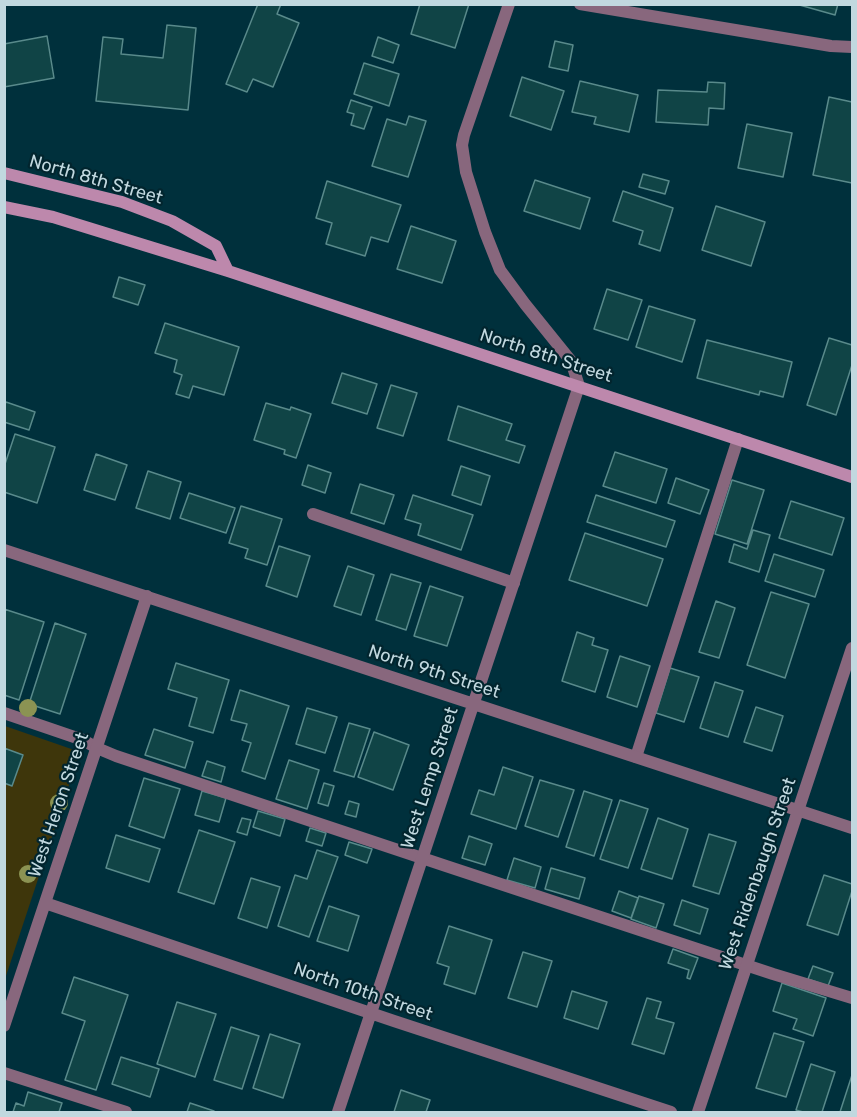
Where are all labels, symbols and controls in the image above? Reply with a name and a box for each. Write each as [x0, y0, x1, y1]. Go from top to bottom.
street label: North 8th Street [27, 151, 165, 209]
street label: North 8th Street [477, 324, 615, 388]
street label: North 9th Street [365, 641, 503, 703]
street label: West Lemp Street [397, 704, 463, 852]
street label: West Heron Street [24, 730, 94, 880]
street label: West Ridenbaugh Street [715, 775, 801, 973]
street label: North 10th Street [291, 958, 435, 1026]

